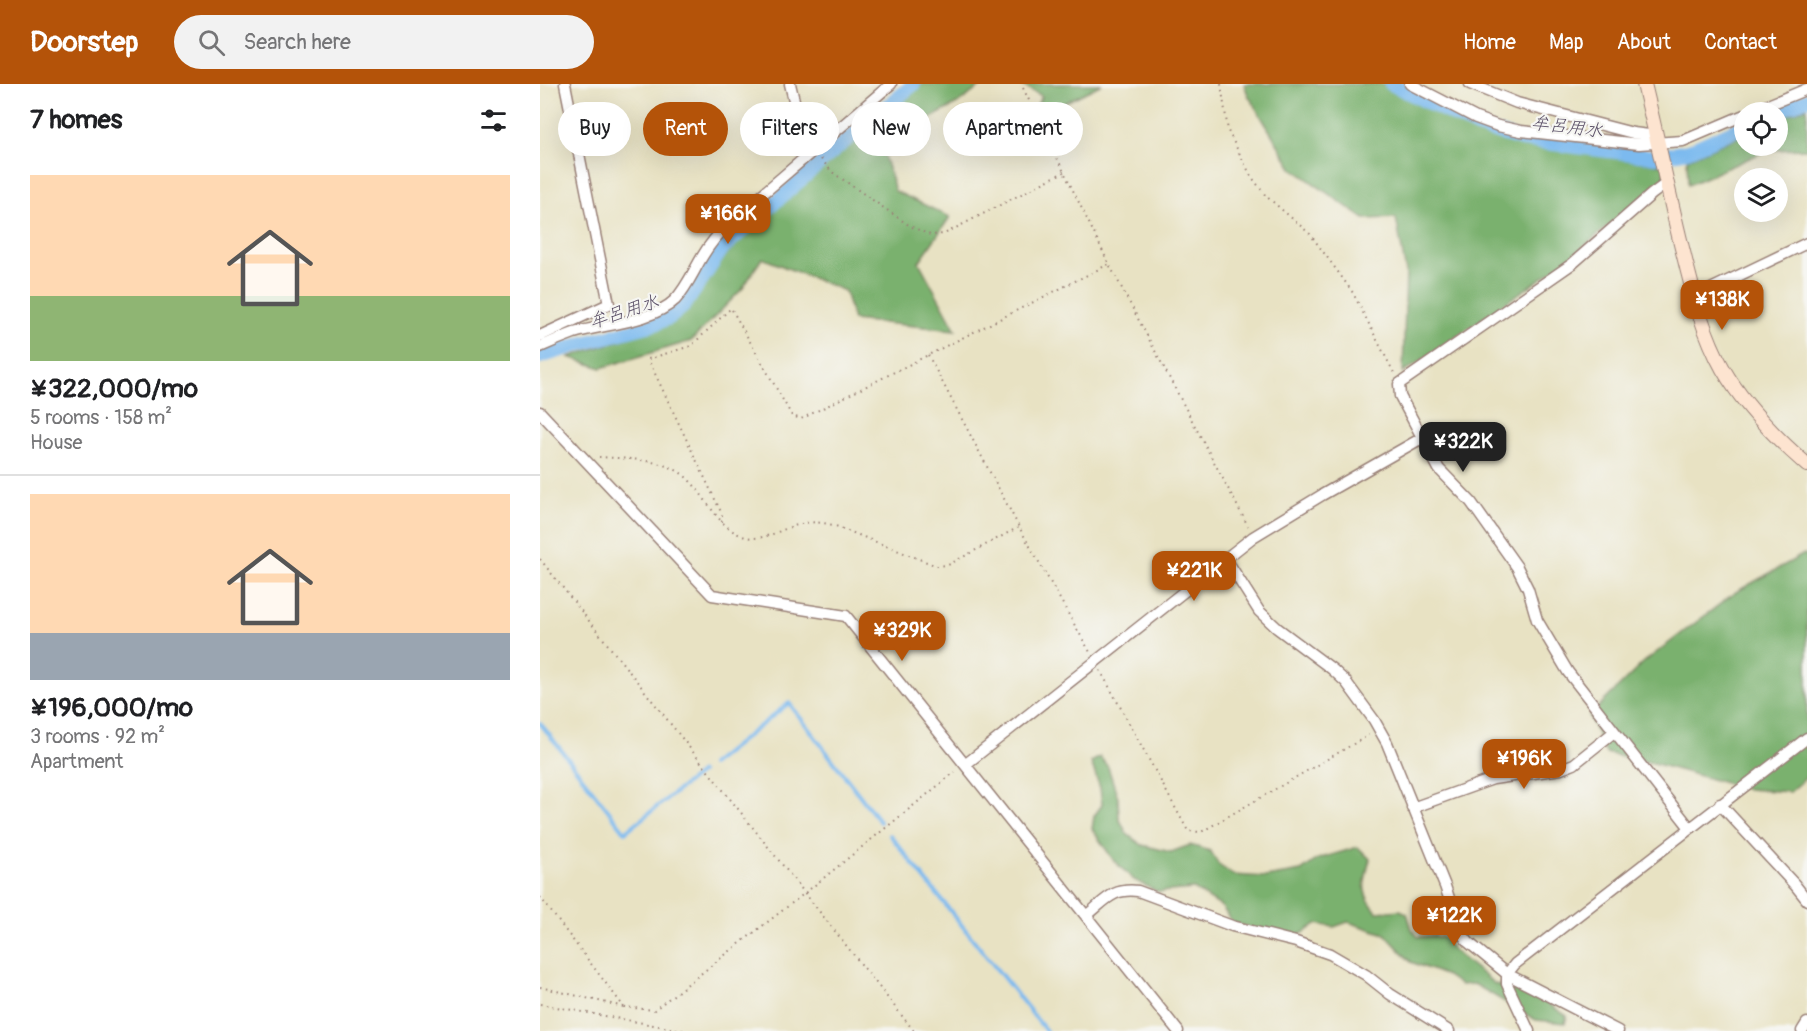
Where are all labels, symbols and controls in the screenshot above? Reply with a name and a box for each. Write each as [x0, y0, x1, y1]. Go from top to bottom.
search box [174, 15, 594, 69]
text: Doorstep [30, 25, 138, 60]
icon: search [195, 26, 228, 59]
text: Search here [243, 28, 351, 56]
text: Home [1463, 29, 1516, 56]
text: Map [1549, 29, 1584, 56]
text: About [1617, 29, 1671, 56]
text: Contact [1704, 29, 1777, 56]
chip: Buy [558, 102, 631, 156]
chip: Rent [643, 102, 728, 156]
chip: Filters [740, 102, 839, 156]
chip: New [851, 102, 931, 156]
chip: Apartment [943, 102, 1083, 156]
map controls [1734, 102, 1788, 222]
button: locate [1734, 102, 1788, 156]
text: 7 homes [30, 104, 122, 136]
icon: filters [477, 104, 510, 137]
water label: 牟呂用水 [1530, 111, 1604, 143]
button: layers [1734, 168, 1788, 222]
pin: ¥166K [686, 194, 770, 245]
text: ¥166K [699, 201, 757, 226]
icon: home [216, 214, 324, 322]
pin: ¥138K [1680, 280, 1764, 331]
text: ¥138K [1695, 287, 1750, 312]
water label: 牟呂用水 [586, 290, 662, 334]
text: ¥322,000/mo [30, 373, 198, 405]
text: 5 rooms · 158 m² [30, 405, 172, 430]
pin: ¥322K [1421, 422, 1505, 473]
text: ¥322K [1433, 429, 1493, 454]
text: House [30, 430, 82, 455]
icon: home [216, 533, 324, 641]
pin: ¥221K [1152, 551, 1236, 602]
text: ¥221K [1166, 558, 1222, 583]
pin: ¥329K [860, 611, 944, 662]
text: ¥329K [873, 618, 931, 643]
text: ¥196,000/mo [30, 692, 193, 724]
text: 3 rooms · 92 m² [30, 724, 165, 749]
pin: ¥196K [1482, 739, 1566, 790]
text: ¥196K [1496, 746, 1552, 771]
text: Apartment [30, 749, 123, 774]
pin: ¥122K [1412, 896, 1496, 947]
text: ¥122K [1426, 903, 1482, 928]

